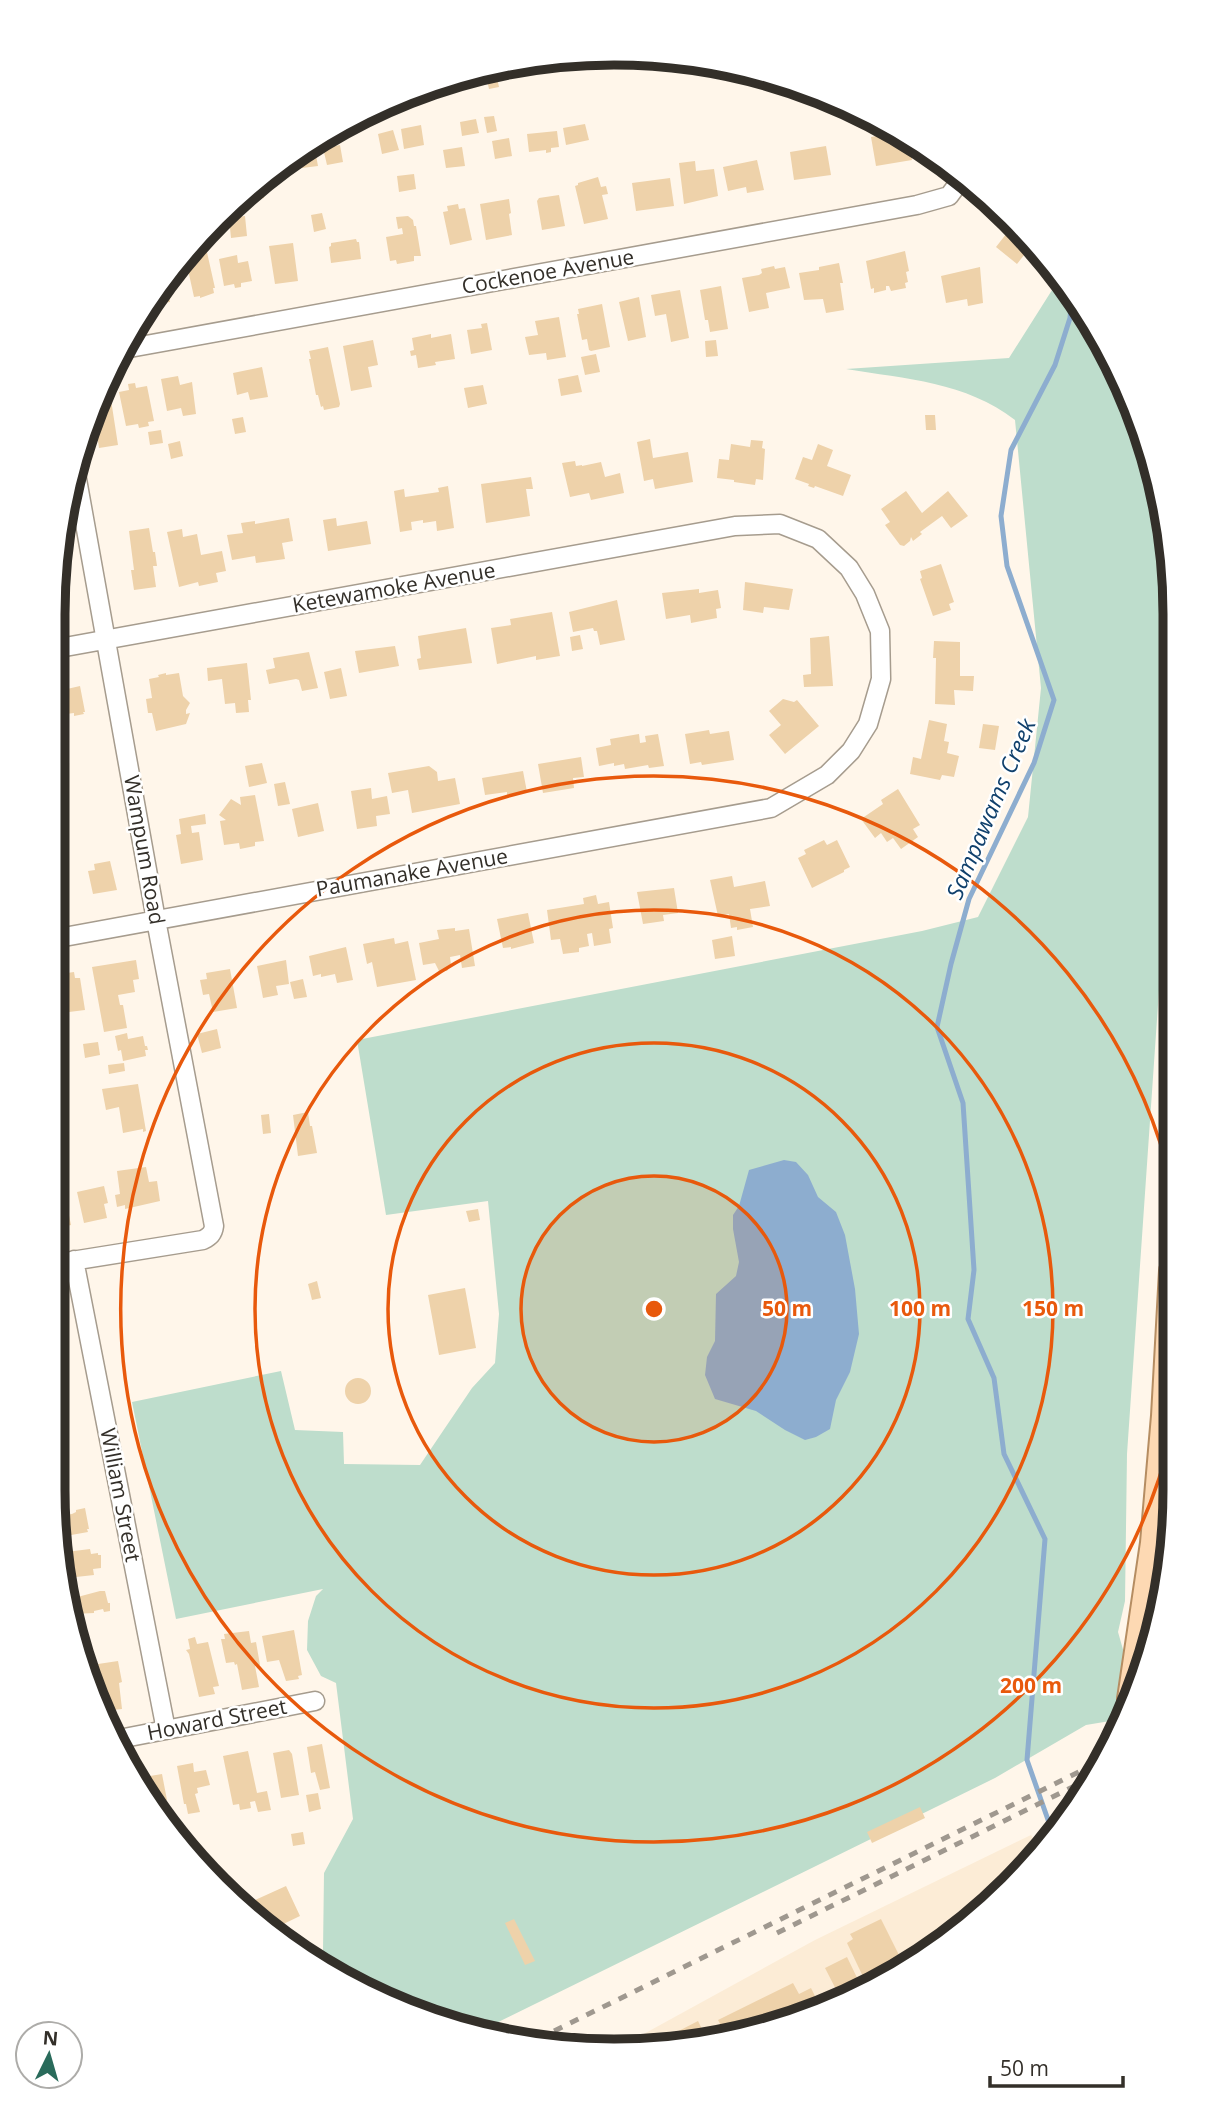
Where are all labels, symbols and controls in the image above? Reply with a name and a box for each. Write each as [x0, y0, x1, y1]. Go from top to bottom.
street label: Cockenoe Avenue [459, 242, 636, 300]
street label: Ketewamoke Avenue [290, 555, 497, 619]
water label: Sampawams Creek [938, 713, 1043, 904]
street label: Wampum Road [118, 773, 172, 927]
street label: Paumanake Avenue [314, 841, 510, 903]
text: 50 m [762, 1294, 812, 1322]
text: 100 m [889, 1294, 951, 1322]
text: 150 m [1022, 1294, 1084, 1322]
centre of rings [642, 1297, 666, 1321]
street label: William Street [94, 1425, 148, 1564]
text: 200 m [1000, 1671, 1062, 1699]
street label: Howard Street [145, 1692, 289, 1746]
north arrow [14, 2020, 84, 2090]
text: N [42, 2024, 59, 2052]
scale bar [990, 2044, 1123, 2088]
text: 50 m [1000, 2054, 1049, 2082]

